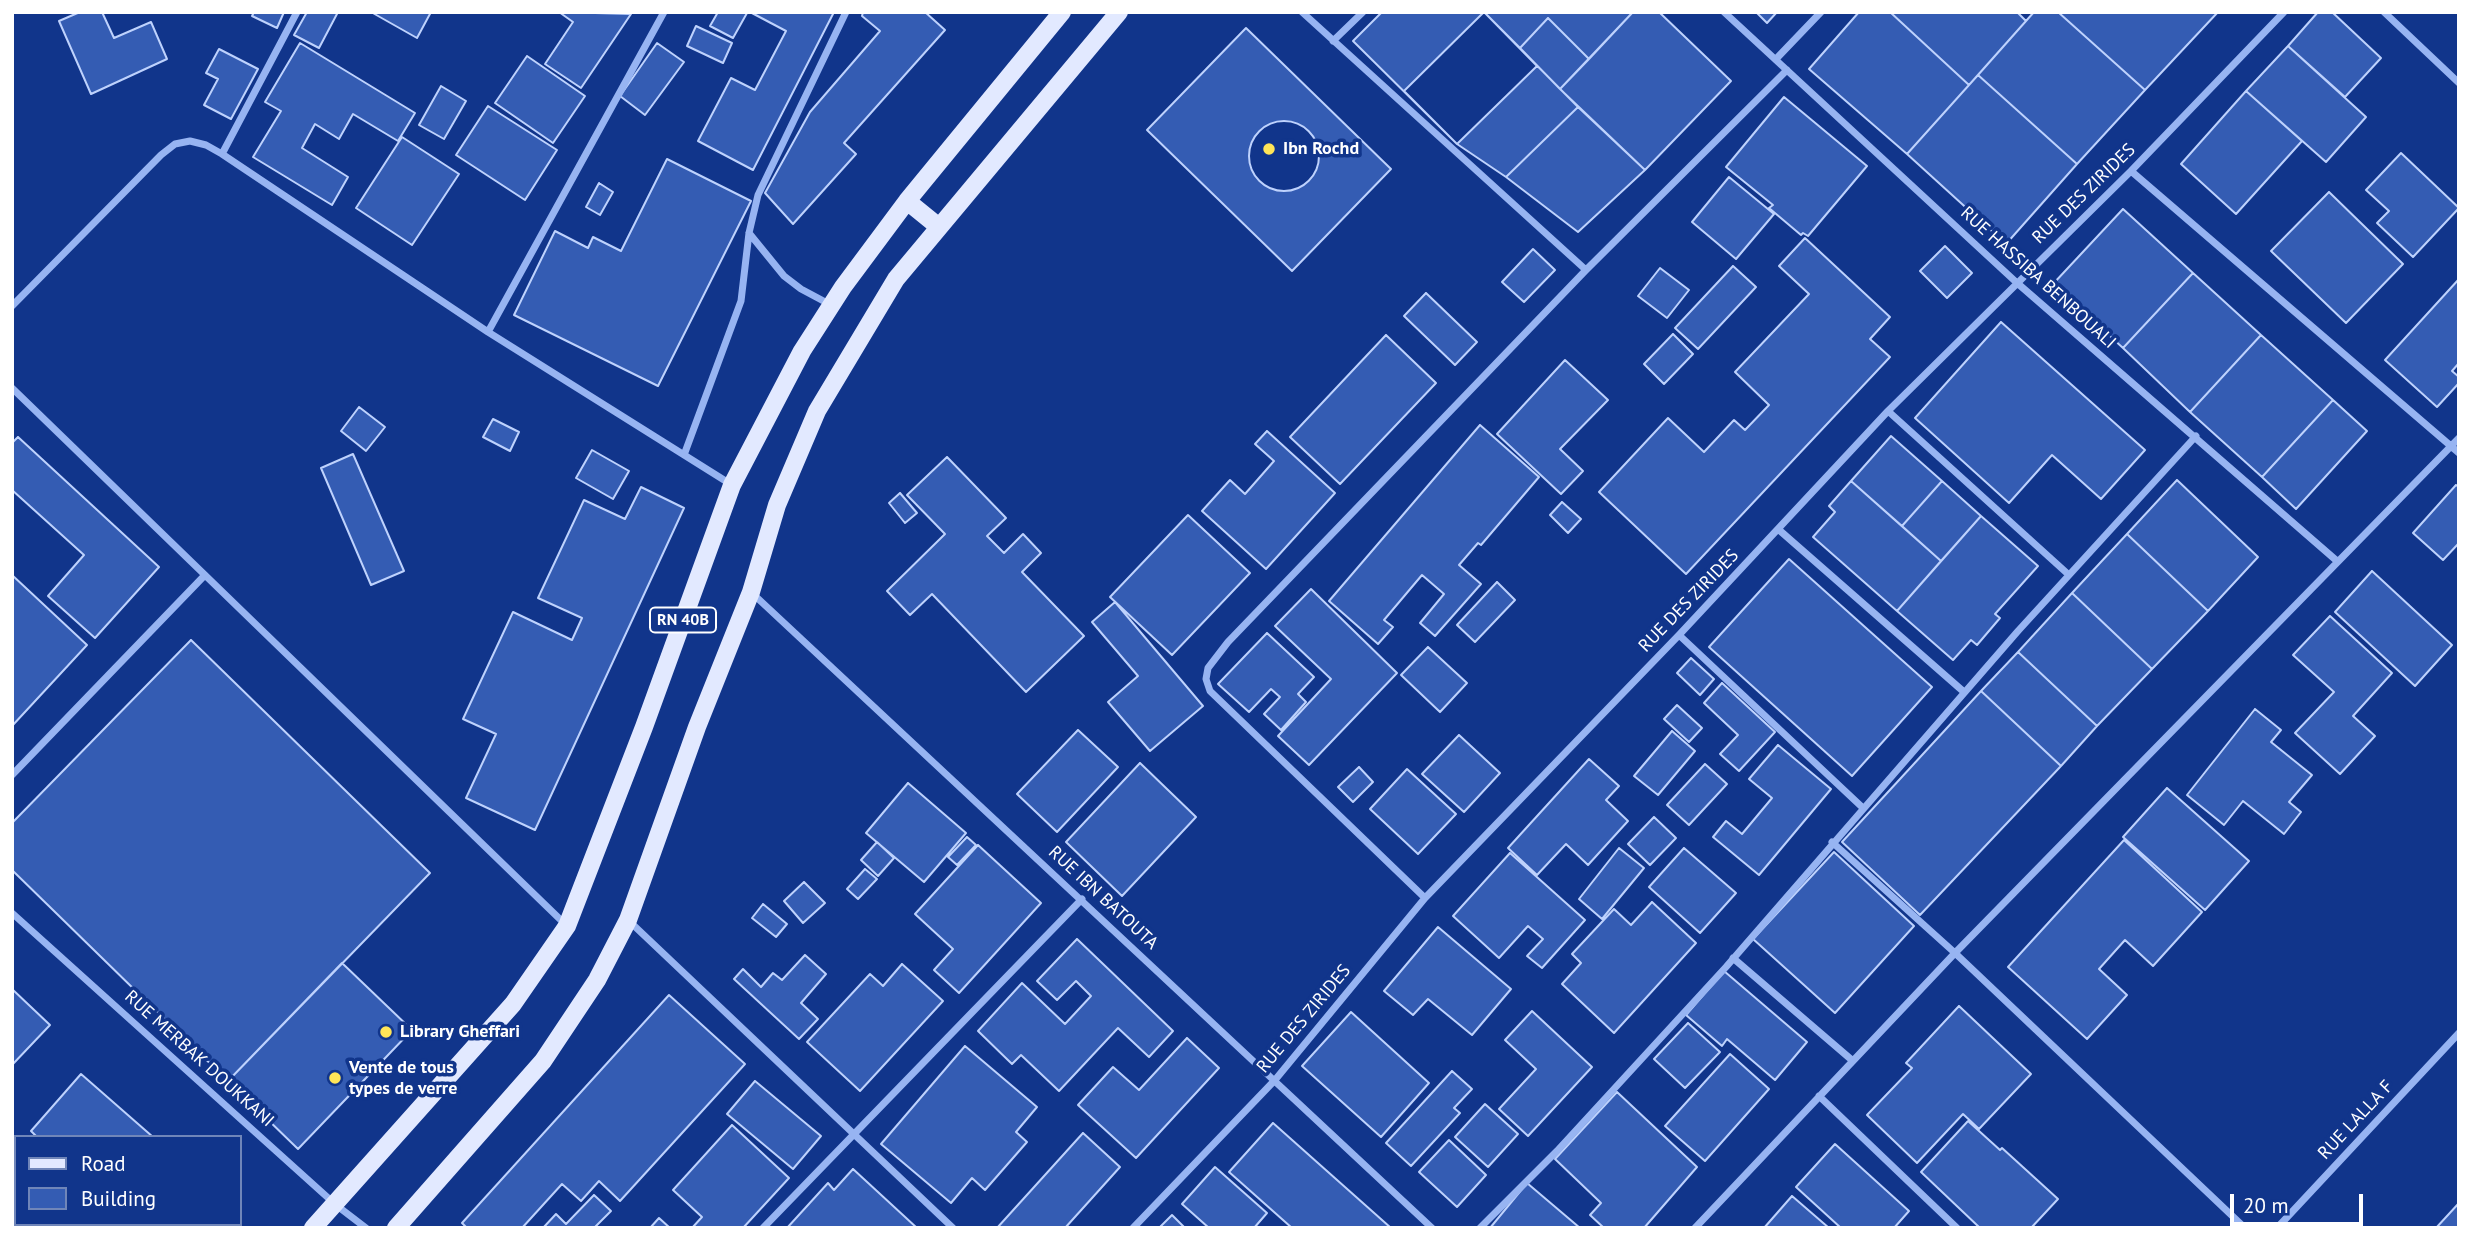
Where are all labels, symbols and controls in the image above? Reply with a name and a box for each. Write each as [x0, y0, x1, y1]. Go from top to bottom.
place label: Ibn Rochd [1283, 138, 1359, 160]
street label: RUE DES ZIRIDES [2028, 139, 2140, 249]
marker: Ibn Rochd [1261, 141, 1277, 157]
street label: RUE HASSIBA BENBOUALI [1956, 203, 2120, 353]
street label: RUE DES ZIRIDES [1634, 545, 1744, 657]
road number: RN 40B [650, 608, 716, 632]
street label: RUE IBN BATOUTA [1044, 842, 1162, 954]
street label: RUE DES ZIRIDES [1252, 960, 1356, 1078]
street label: RUE MERBAK DOUKKANI [120, 986, 278, 1132]
place label: Library Gheffari [400, 1021, 520, 1043]
marker: Library Gheffari [378, 1024, 394, 1040]
place label: Vente de tous types de verre [349, 1057, 457, 1100]
marker: Vente de tous types de verre [327, 1070, 343, 1086]
street label: RUE LALLA F [2314, 1076, 2398, 1164]
legend [14, 1135, 242, 1226]
text: Road [81, 1150, 125, 1177]
scale bar [2233, 1180, 2366, 1224]
text: Building [81, 1185, 156, 1212]
text: 20 m [2243, 1192, 2289, 1219]

